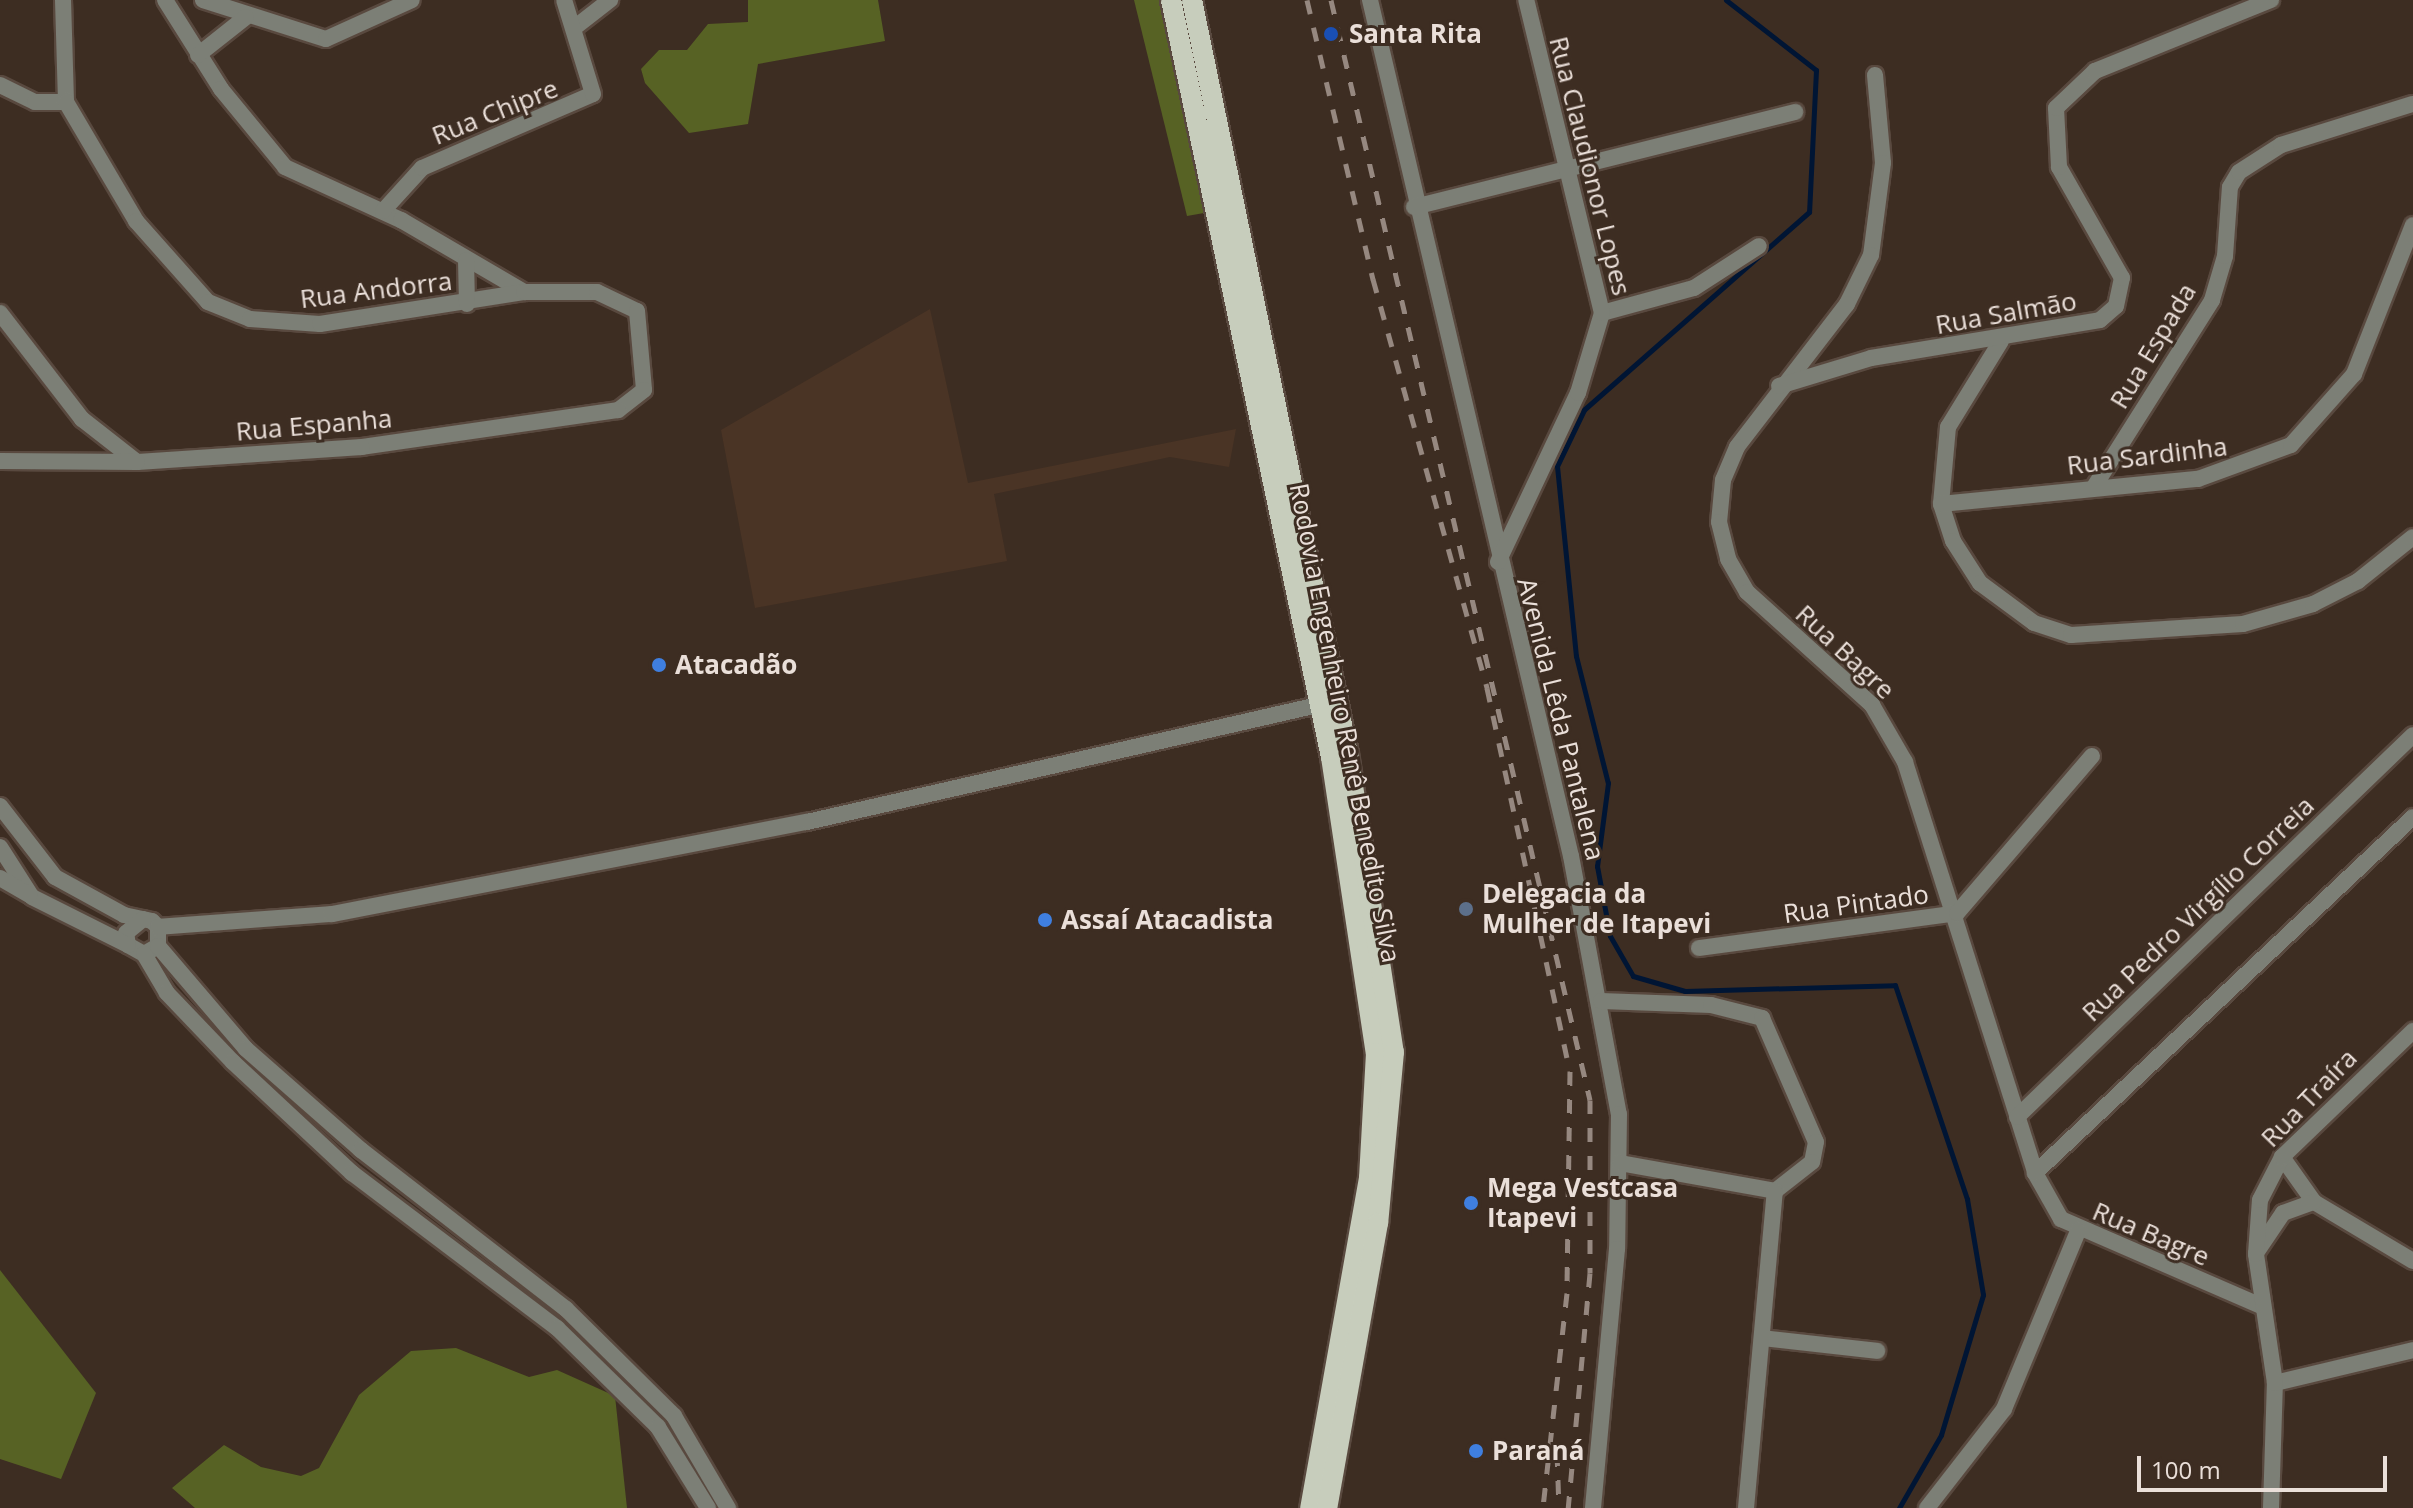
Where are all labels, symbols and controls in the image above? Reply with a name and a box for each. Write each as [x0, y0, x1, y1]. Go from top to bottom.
place label: Santa Rita [1349, 18, 1482, 50]
marker: Santa Rita [1320, 23, 1342, 45]
street label: Rua Claudionor Lopes [1543, 33, 1637, 299]
street label: Rua Chipre [427, 73, 563, 151]
street label: Rua Andorra [298, 265, 454, 315]
street label: Rua Espada [2103, 278, 2203, 414]
street label: Rua Salmão [1933, 285, 2079, 341]
street label: Rua Espanha [235, 403, 393, 447]
street label: Rua Sardinha [2065, 431, 2229, 481]
street label: Rodovia Engenheiro Renê Benedito Silva [1283, 481, 1407, 965]
street label: Avenida Lêda Pantalena [1511, 574, 1611, 864]
street label: Rua Bagre [1789, 598, 1901, 706]
place label: Atacadão [675, 649, 797, 681]
marker: Atacadão [650, 656, 668, 674]
street label: Rua Pedro Virgílio Correia [2076, 790, 2320, 1028]
place label: Delegacia da Mulher de Itapevi [1482, 878, 1711, 940]
street label: Rua Pintado [1781, 878, 1931, 930]
marker: Delegacia da Mulher de Itapevi [1457, 900, 1475, 918]
place label: Assaí Atacadista [1061, 904, 1273, 936]
marker: Assaí Atacadista [1036, 911, 1054, 929]
street label: Rua Traíra [2255, 1042, 2363, 1154]
place label: Mega Vestcasa Itapevi [1487, 1172, 1678, 1234]
marker: Mega Vestcasa Itapevi [1462, 1194, 1480, 1212]
street label: Rua Bagre [2088, 1195, 2214, 1273]
place label: Paraná [1492, 1435, 1584, 1467]
scale bar [2141, 1440, 2391, 1490]
marker: Paraná [1467, 1442, 1485, 1460]
text: 100 m [2151, 1453, 2221, 1486]

